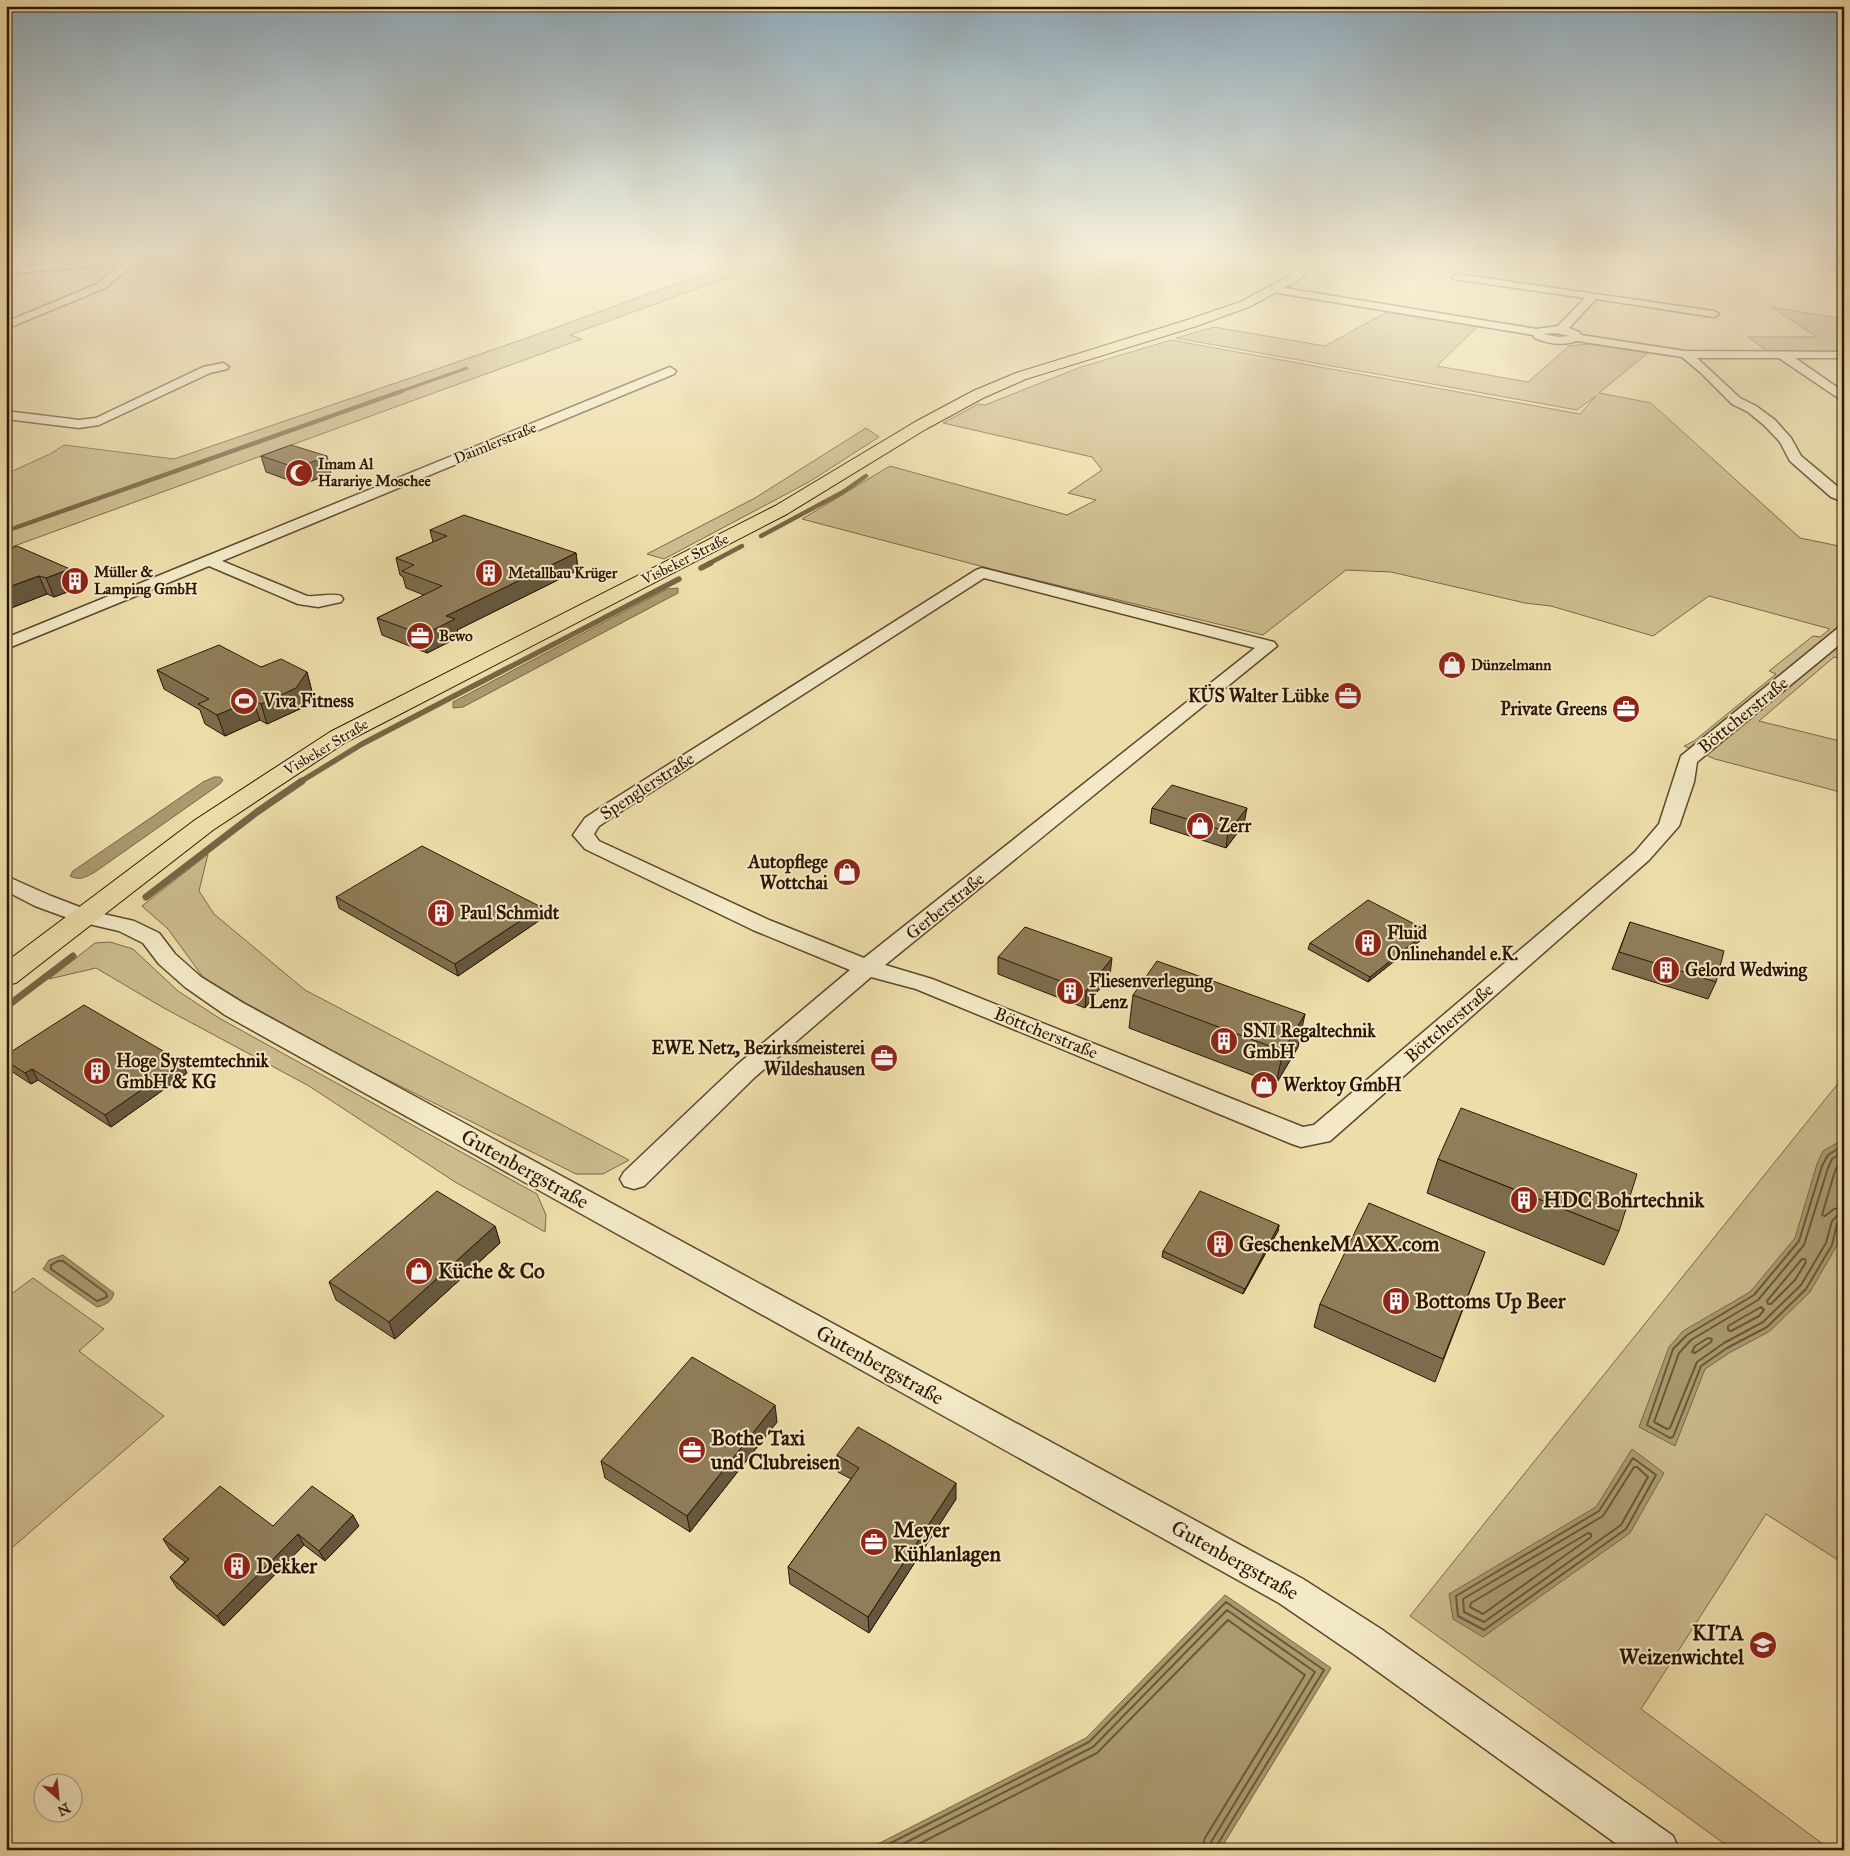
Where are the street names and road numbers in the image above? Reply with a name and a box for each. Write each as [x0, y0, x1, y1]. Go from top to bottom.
street label: Daimlerstraße [451, 418, 539, 468]
street label: Visbeker Straße [638, 529, 732, 589]
street label: Böttcherstraße [1693, 672, 1793, 758]
street label: Visbeker Straße [280, 715, 372, 780]
street label: Spenglerstraße [596, 747, 699, 826]
street label: Gerberstraße [901, 868, 989, 944]
street label: Böttcherstraße [1400, 979, 1498, 1067]
street label: Böttcherstraße [991, 1002, 1101, 1064]
street label: Gutenbergstraße [457, 1123, 594, 1215]
street label: Gutenbergstraße [812, 1319, 949, 1411]
street label: Gutenbergstraße [1167, 1514, 1304, 1606]

